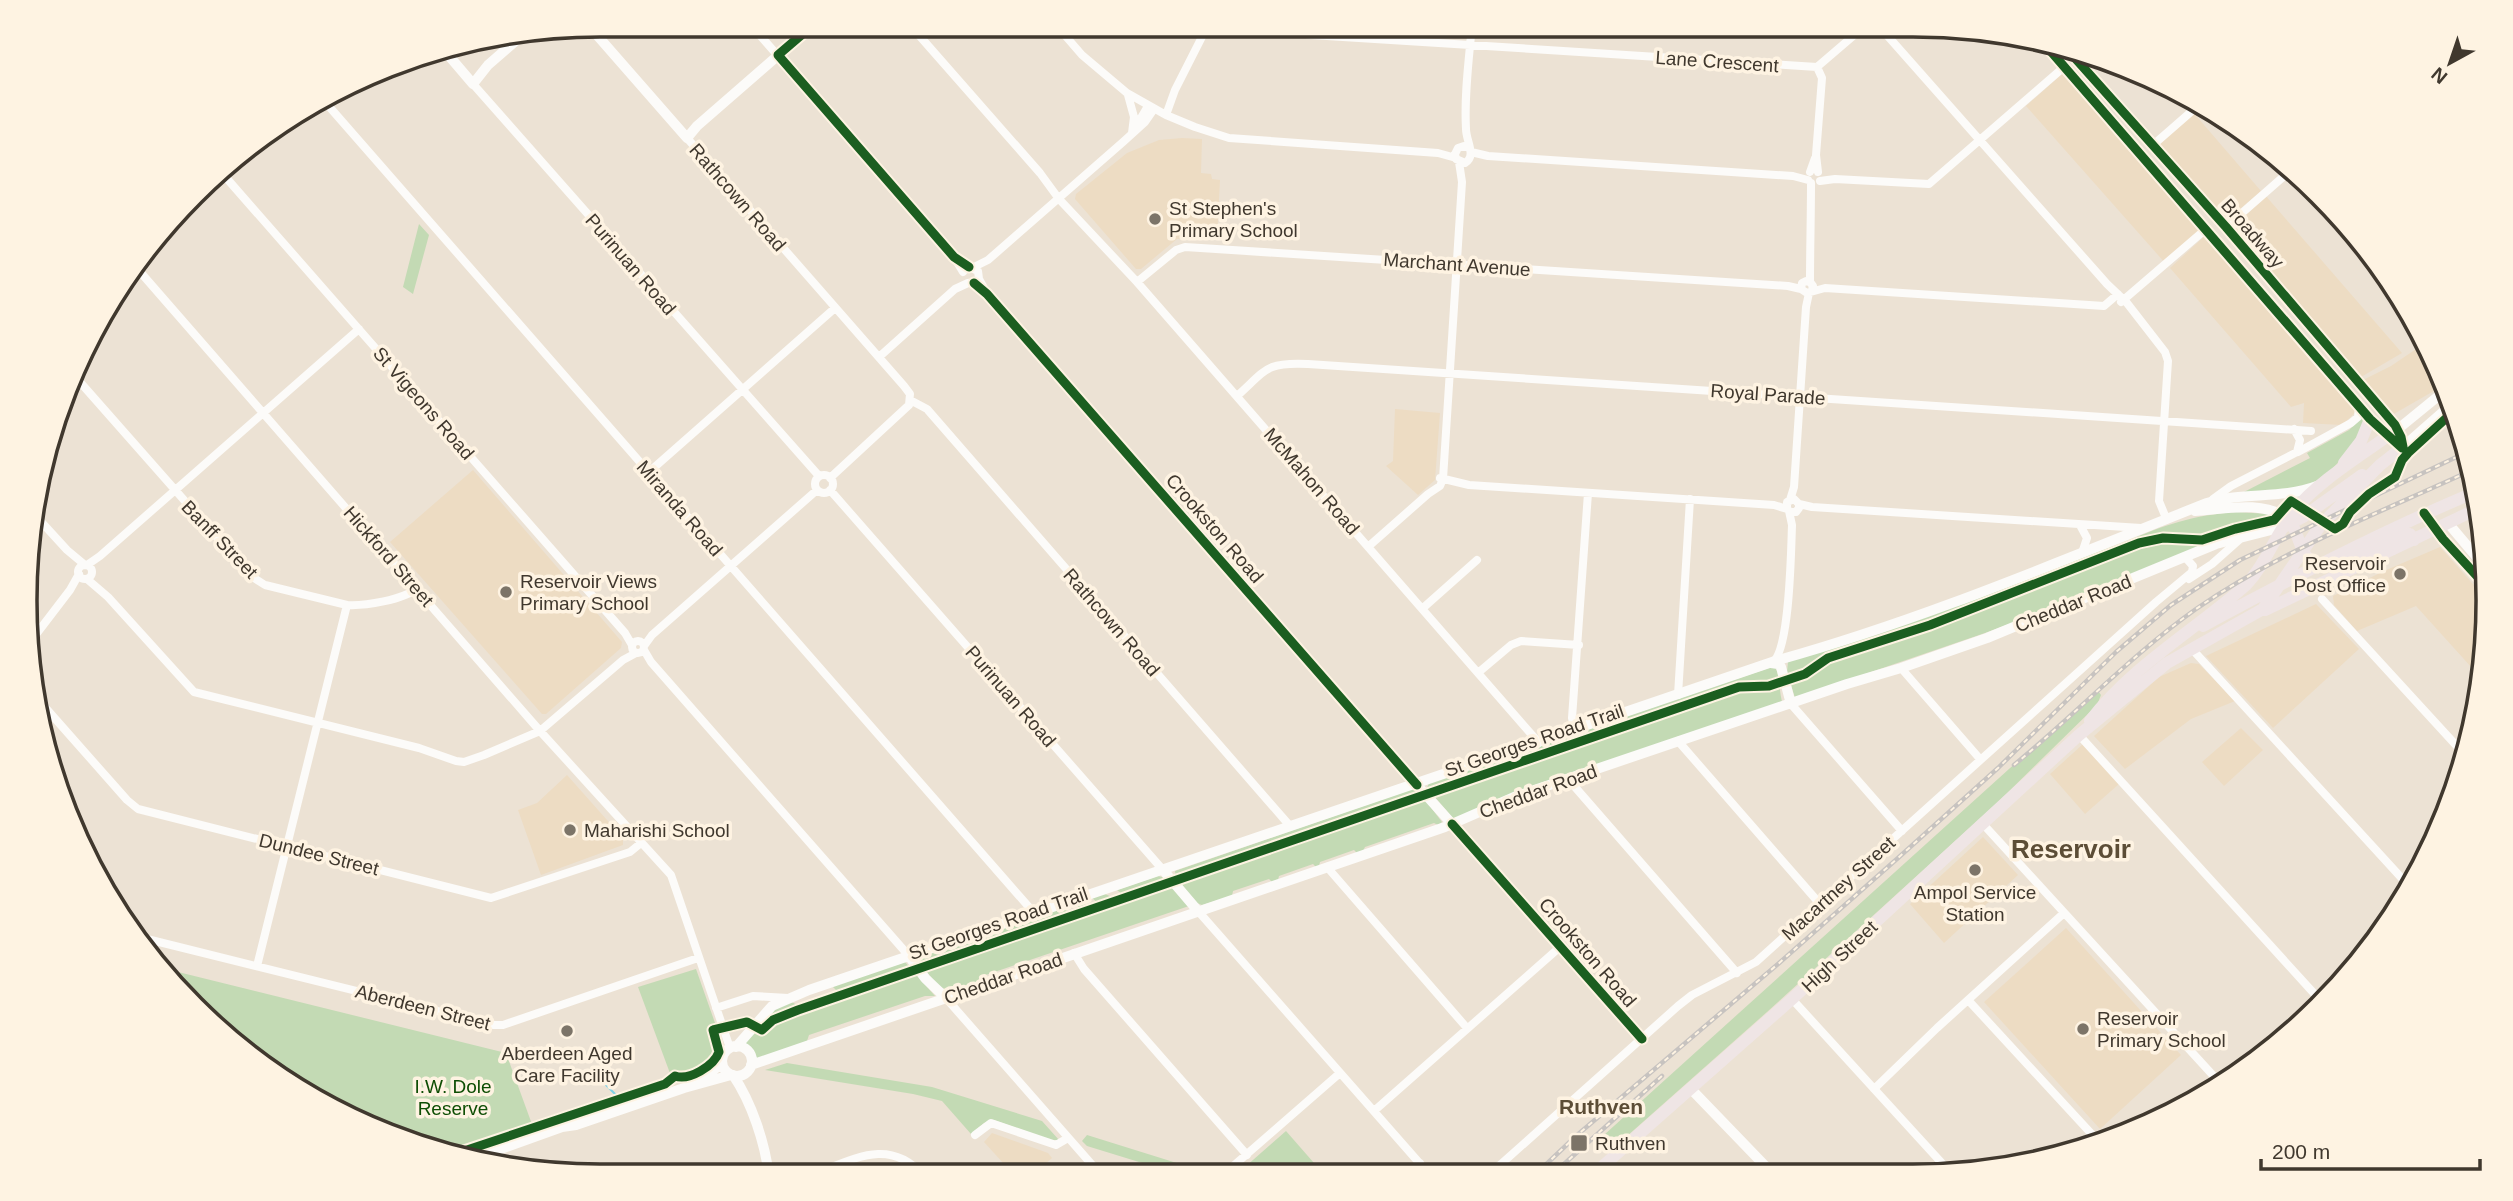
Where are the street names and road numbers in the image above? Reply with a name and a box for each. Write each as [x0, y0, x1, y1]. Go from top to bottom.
street label: Lane Crescent [1655, 47, 1780, 76]
street label: Rathcown Road [685, 139, 790, 255]
street label: Broadway [2217, 195, 2289, 272]
street label: Purinuan Road [581, 210, 680, 319]
street label: Marchant Avenue [1383, 249, 1531, 280]
street label: St Vigeons Road [369, 343, 478, 464]
street label: Royal Parade [1710, 380, 1826, 409]
street label: McMahon Road [1260, 424, 1364, 539]
street label: Miranda Road [633, 456, 727, 560]
street label: Crookston Road [1162, 470, 1268, 587]
street label: Banff Street [177, 496, 262, 583]
street label: Hickford Street [339, 502, 438, 611]
street label: Rathcown Road [1059, 564, 1164, 680]
street label: Cheddar Road [2012, 571, 2134, 636]
street label: Purinuan Road [961, 642, 1060, 751]
street label: St Georges Road Trail [1442, 700, 1626, 781]
street label: Cheddar Road [1477, 760, 1600, 822]
street label: Dundee Street [257, 829, 382, 880]
street label: Macartney Street [1778, 832, 1900, 945]
street label: St Georges Road Trail [906, 883, 1090, 964]
street label: Crookston Road [1535, 894, 1641, 1011]
street label: High Street [1797, 916, 1882, 996]
street label: Cheddar Road [941, 948, 1065, 1009]
street label: Aberdeen Street [353, 981, 493, 1035]

